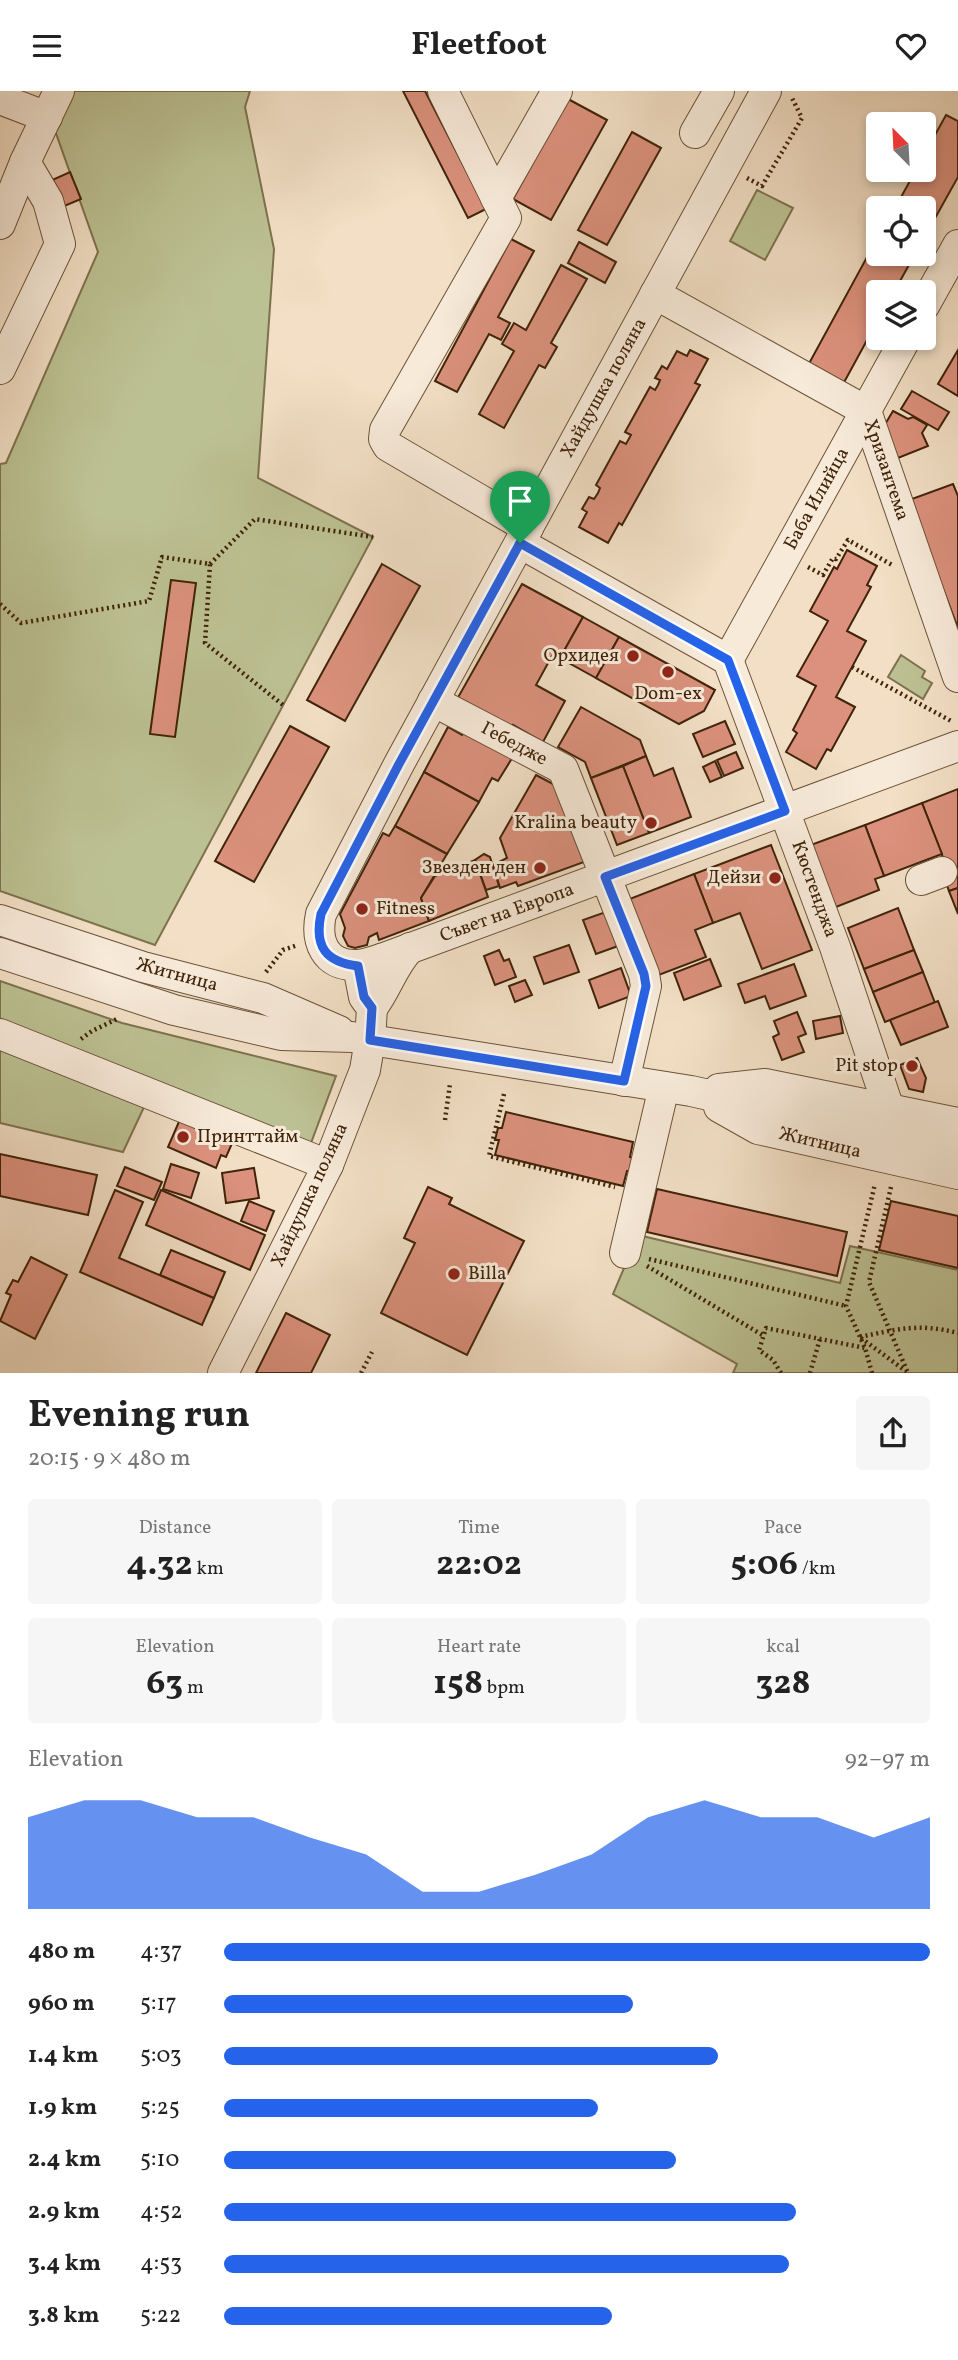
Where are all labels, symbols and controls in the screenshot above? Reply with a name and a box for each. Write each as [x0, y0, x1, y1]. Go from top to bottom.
text: Fleetfoot [411, 24, 547, 68]
icon: menu [28, 27, 66, 65]
icon: heart [892, 27, 930, 65]
north arrow [866, 112, 936, 182]
map controls [866, 112, 936, 350]
button: locate [866, 196, 936, 266]
button: layers [866, 280, 936, 350]
street label: Хайдушка поляна [555, 313, 653, 463]
street label: Хризантема [857, 416, 915, 524]
street label: Баба Илийца [778, 443, 856, 555]
pin [490, 471, 550, 543]
icon: arrive [501, 482, 539, 520]
place label: Орхидея [543, 643, 619, 669]
marker: Орхидея [625, 648, 641, 664]
marker: Dom-ex [660, 664, 676, 680]
place label: Dom-ex [634, 681, 702, 707]
street label: Гебедже [476, 716, 552, 772]
place label: Kralina beauty [514, 810, 637, 836]
marker: Kralina beauty [643, 815, 659, 831]
street label: Кюстенджа [784, 837, 844, 941]
place label: Звезден ден [422, 855, 526, 881]
marker: Звезден ден [532, 860, 548, 876]
place label: Дейзи [707, 865, 761, 891]
marker: Дейзи [767, 870, 783, 886]
street label: Съвет на Европа [436, 877, 578, 949]
place label: Fitness [376, 896, 435, 922]
marker: Fitness [354, 901, 370, 917]
street label: Житница [133, 952, 221, 998]
place label: Pit stop [835, 1053, 898, 1079]
marker: Pit stop [904, 1058, 920, 1074]
street label: Хайдушка поляна [265, 1119, 355, 1271]
street label: Житница [776, 1121, 864, 1165]
place label: Принттайм [197, 1124, 298, 1150]
marker: Принттайм [175, 1129, 191, 1145]
place label: Billa [468, 1261, 506, 1287]
marker: Billa [446, 1266, 462, 1282]
text: Evening run [28, 1390, 250, 1443]
button: share [856, 1396, 930, 1470]
text: 20:15 · 9 × 480 m [28, 1443, 191, 1475]
text: Distance [139, 1515, 211, 1541]
text: Time [458, 1515, 500, 1541]
text: Pace [764, 1515, 802, 1541]
text: 4.32 [126, 1541, 193, 1589]
text: 22:02 [436, 1541, 522, 1589]
text: 5:06 [730, 1541, 798, 1589]
text: km [193, 1556, 224, 1582]
text: /km [798, 1556, 836, 1582]
text: Elevation [136, 1634, 214, 1660]
text: Heart rate [437, 1634, 521, 1660]
text: kcal [766, 1634, 800, 1660]
text: 63 [146, 1660, 183, 1708]
text: 158 [433, 1660, 483, 1708]
text: 328 [755, 1660, 811, 1708]
text: m [183, 1675, 204, 1701]
text: bpm [483, 1675, 525, 1701]
text: Elevation [28, 1744, 124, 1776]
text: 92–97 m [845, 1744, 930, 1776]
text: 480 m [28, 1936, 95, 1968]
text: 4:37 [140, 1936, 182, 1968]
text: 960 m [28, 1988, 95, 2020]
text: 5:17 [140, 1988, 177, 2020]
text: 1.4 km [28, 2040, 99, 2072]
text: 5:03 [140, 2040, 182, 2072]
text: 1.9 km [28, 2092, 97, 2124]
text: 5:25 [140, 2092, 180, 2124]
text: 2.4 km [28, 2144, 101, 2176]
text: 5:10 [140, 2144, 179, 2176]
text: 2.9 km [28, 2196, 100, 2228]
text: 4:52 [140, 2196, 183, 2228]
text: 3.4 km [28, 2248, 101, 2280]
text: 4:53 [140, 2248, 182, 2280]
text: 3.8 km [28, 2300, 100, 2332]
text: 5:22 [140, 2300, 181, 2332]

